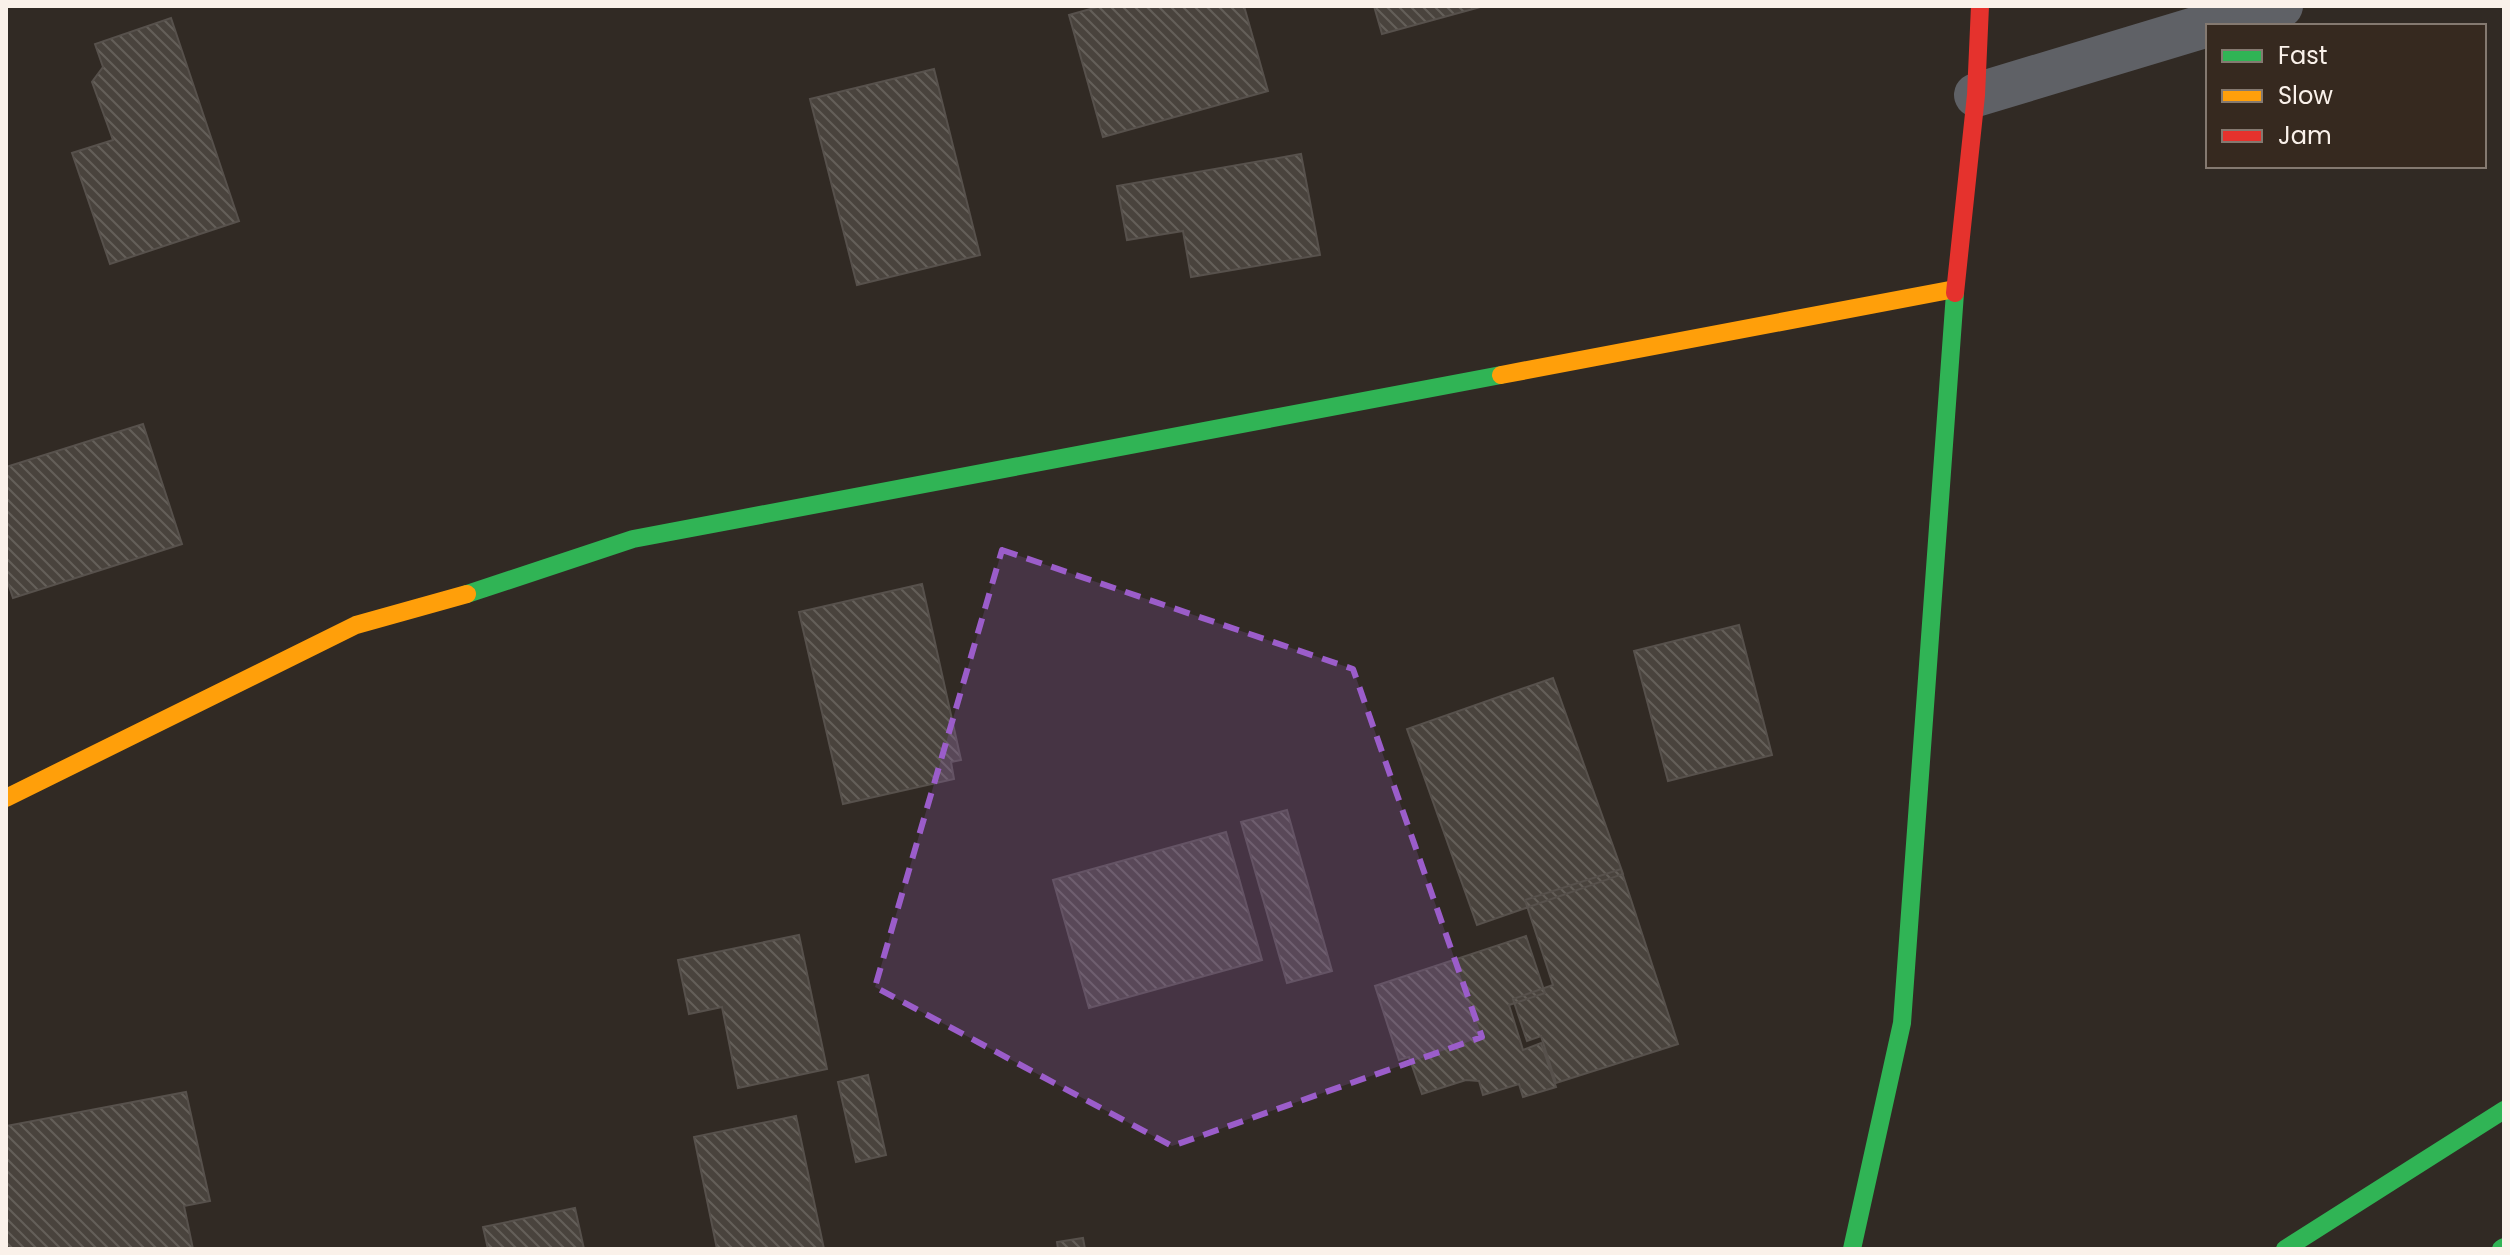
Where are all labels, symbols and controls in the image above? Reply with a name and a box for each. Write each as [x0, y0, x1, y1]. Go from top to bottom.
legend [2206, 24, 2486, 168]
text: Fast [2278, 39, 2328, 72]
text: Slow [2278, 79, 2333, 112]
text: Jam [2278, 119, 2332, 152]

